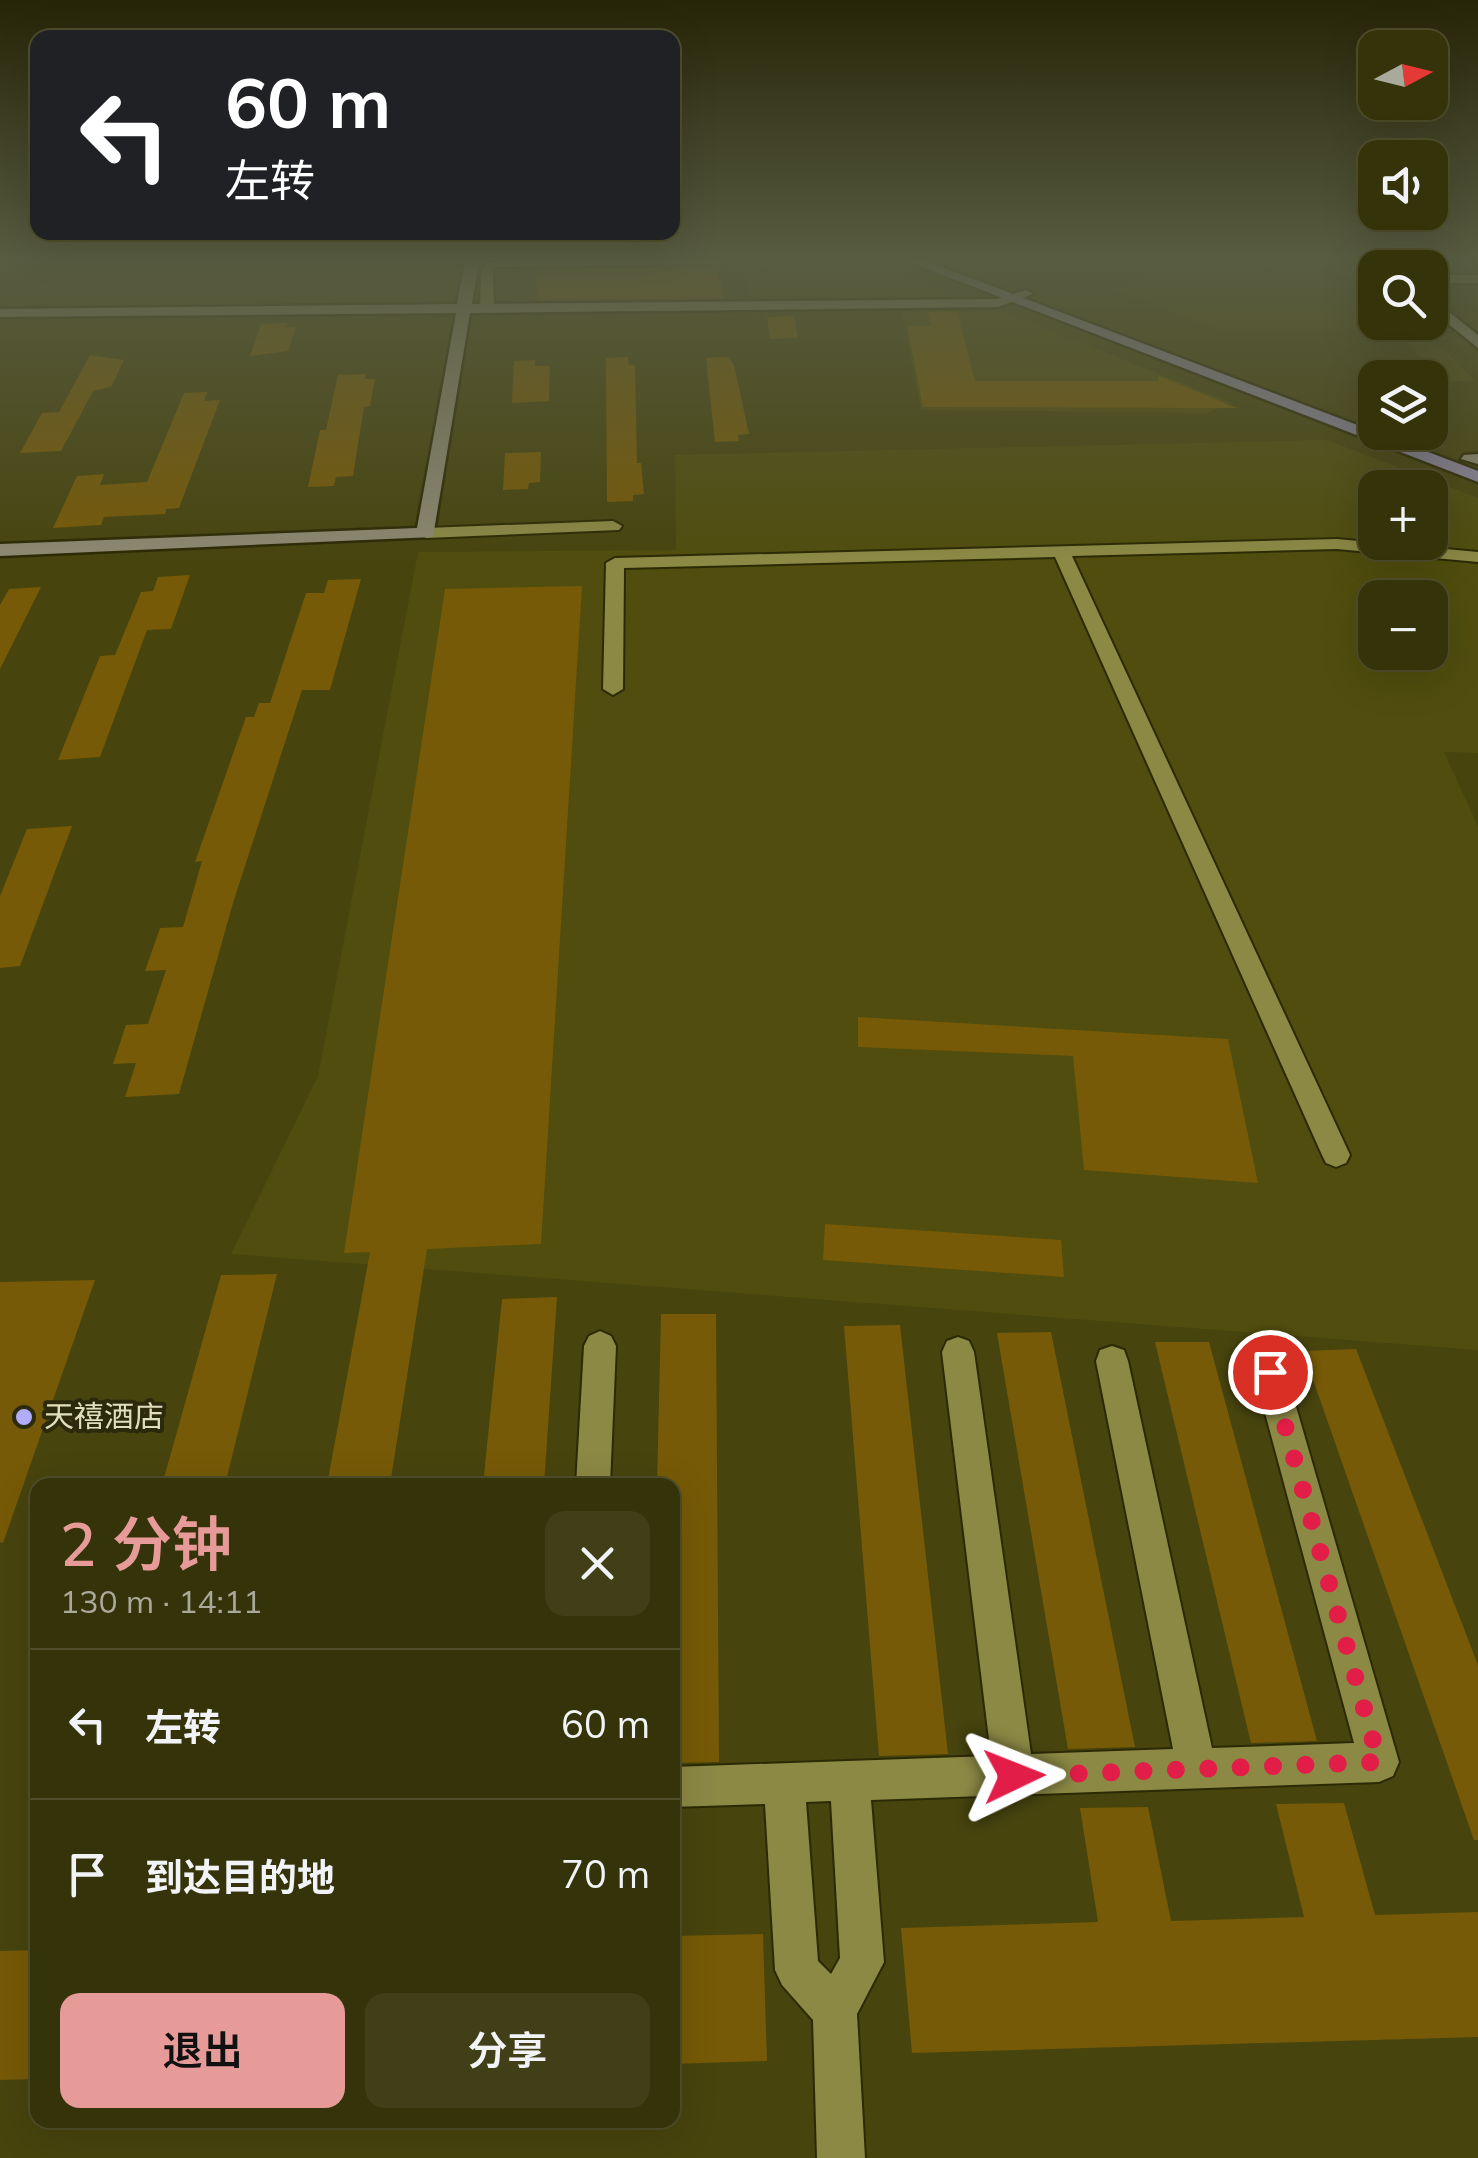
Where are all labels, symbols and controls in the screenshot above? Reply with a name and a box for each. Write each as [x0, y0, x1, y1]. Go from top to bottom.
north arrow [1358, 30, 1448, 120]
map controls [1358, 30, 1448, 670]
text: 60 m [225, 58, 391, 146]
icon: left [60, 70, 190, 200]
button: sound [1358, 140, 1448, 230]
text: 左转 [225, 152, 315, 208]
button: search [1358, 250, 1448, 340]
button: layers [1358, 360, 1448, 450]
button: + [1358, 470, 1448, 560]
button: − [1358, 580, 1448, 670]
pin [1228, 1330, 1313, 1415]
icon: arrive [1243, 1345, 1298, 1400]
place label: 天禧酒店 [44, 1397, 164, 1435]
marker: 天禧酒店 [13, 1406, 35, 1428]
text: 2 分钟 [60, 1506, 232, 1581]
button: close [545, 1511, 650, 1616]
text: 130 m · 14:11 [60, 1581, 262, 1621]
icon: left [60, 1697, 115, 1752]
text: 60 m [561, 1700, 650, 1748]
text: 左转 [145, 1703, 221, 1751]
position arrow [962, 1724, 1066, 1828]
icon: arrive [60, 1847, 115, 1902]
text: 70 m [561, 1850, 650, 1898]
text: 到达目的地 [145, 1853, 335, 1901]
button: 退出 [60, 1993, 345, 2108]
button: 分享 [365, 1993, 650, 2108]

